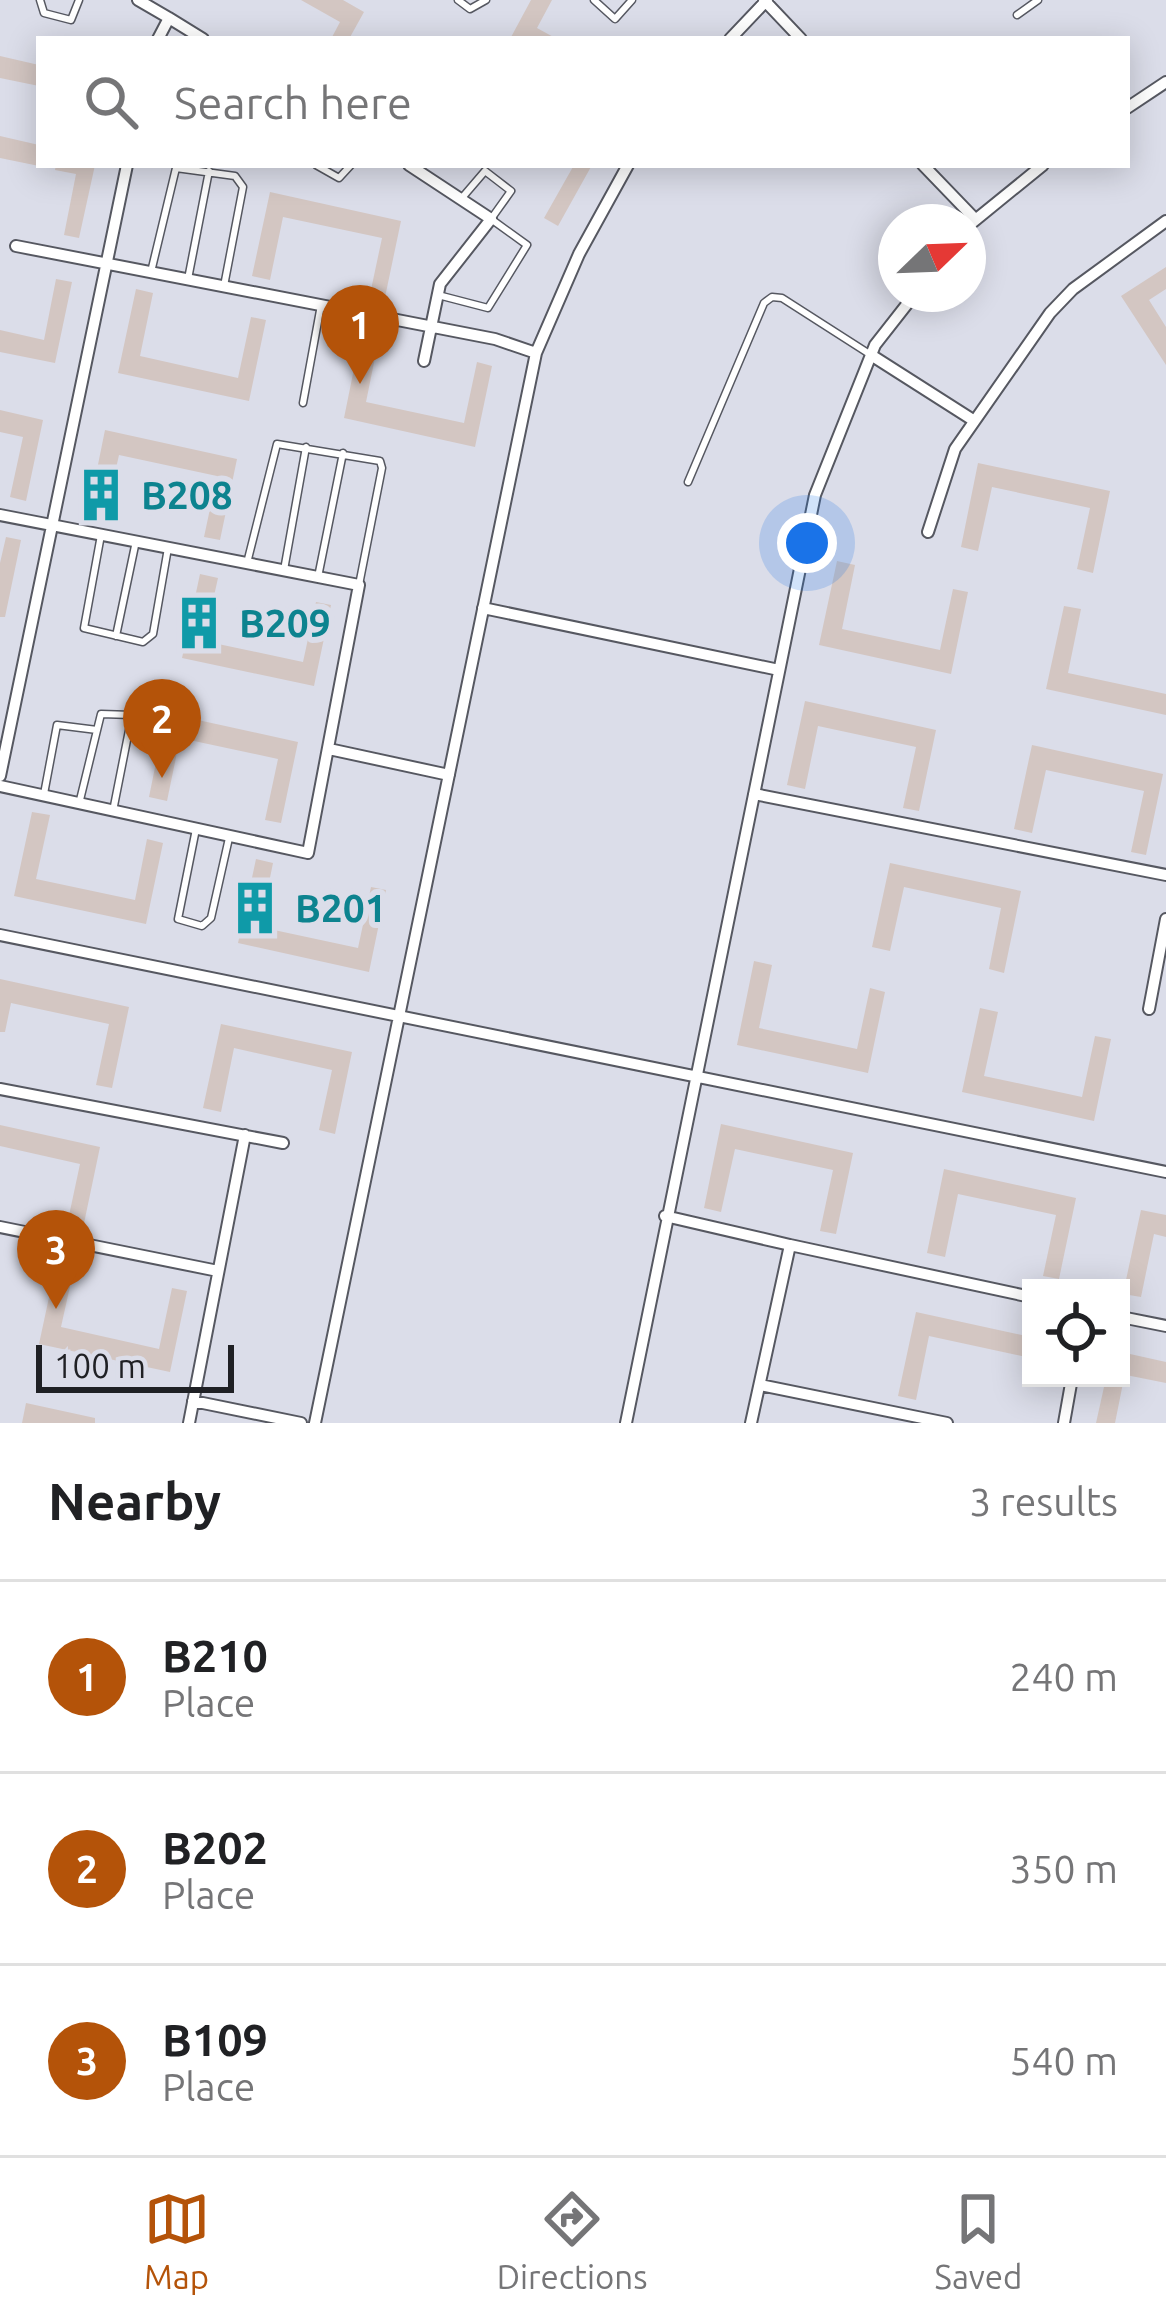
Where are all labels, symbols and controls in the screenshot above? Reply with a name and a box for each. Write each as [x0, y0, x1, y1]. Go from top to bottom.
search box [36, 36, 1130, 168]
icon: search [78, 69, 144, 135]
text: Search here [174, 77, 412, 128]
north arrow [878, 204, 986, 312]
pin: 1 [321, 285, 399, 384]
building icon: B208 [72, 466, 130, 524]
place label: B208 [141, 473, 233, 516]
your location [777, 513, 837, 573]
building icon: B209 [170, 594, 228, 652]
place label: B209 [239, 601, 331, 644]
pin: 2 [123, 679, 201, 778]
building icon: B201 [226, 879, 284, 937]
place label: B201 [295, 886, 387, 929]
pin: 3 [17, 1210, 95, 1309]
map controls [1022, 1279, 1130, 1387]
button: locate [1022, 1279, 1130, 1387]
scale bar [36, 1339, 234, 1392]
text: 100 m [54, 1347, 146, 1384]
text: Nearby [48, 1472, 221, 1530]
text: 3 results [969, 1480, 1118, 1523]
text: B210 [162, 1630, 268, 1681]
text: 1 [76, 1655, 98, 1698]
text: 240 m [1009, 1655, 1118, 1698]
text: Place [162, 1681, 255, 1724]
text: B202 [162, 1822, 268, 1873]
text: 2 [76, 1847, 98, 1890]
text: 350 m [1009, 1847, 1118, 1890]
text: Place [162, 1873, 255, 1916]
text: B109 [162, 2014, 268, 2065]
text: 3 [76, 2039, 98, 2082]
text: 540 m [1009, 2039, 1118, 2082]
text: Place [162, 2065, 255, 2108]
tab: Map [144, 2186, 210, 2295]
tab: Directions [497, 2186, 647, 2295]
tab: Saved [935, 2186, 1022, 2295]

